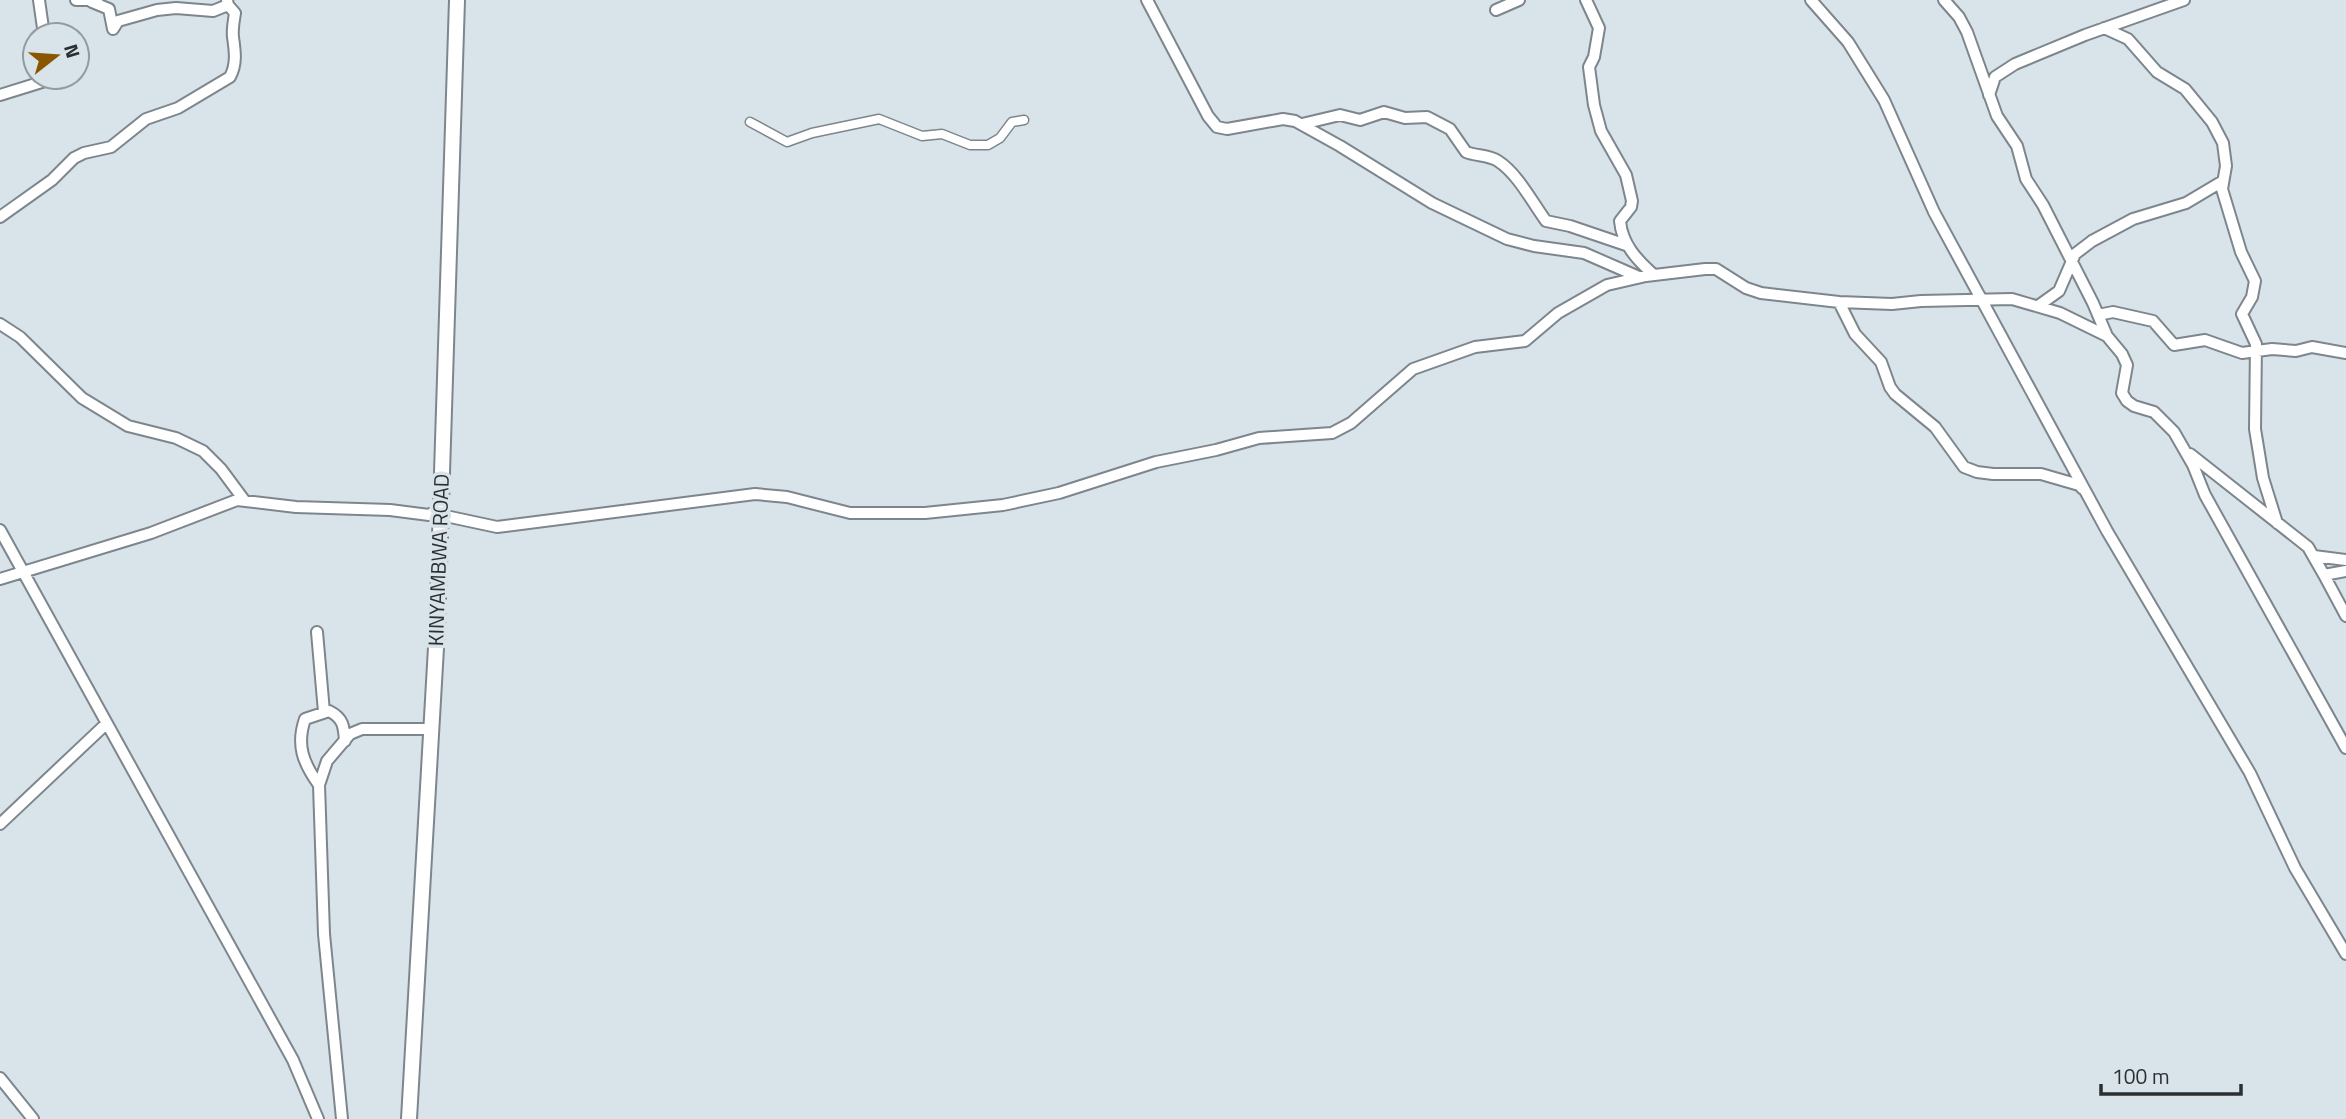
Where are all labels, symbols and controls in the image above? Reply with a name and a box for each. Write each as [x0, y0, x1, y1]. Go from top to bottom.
north arrow [21, 21, 91, 91]
text: N [57, 40, 89, 61]
street label: KINYAMBWA ROAD [419, 473, 457, 647]
scale bar [2101, 1052, 2241, 1096]
text: 100 m [2112, 1060, 2169, 1092]

